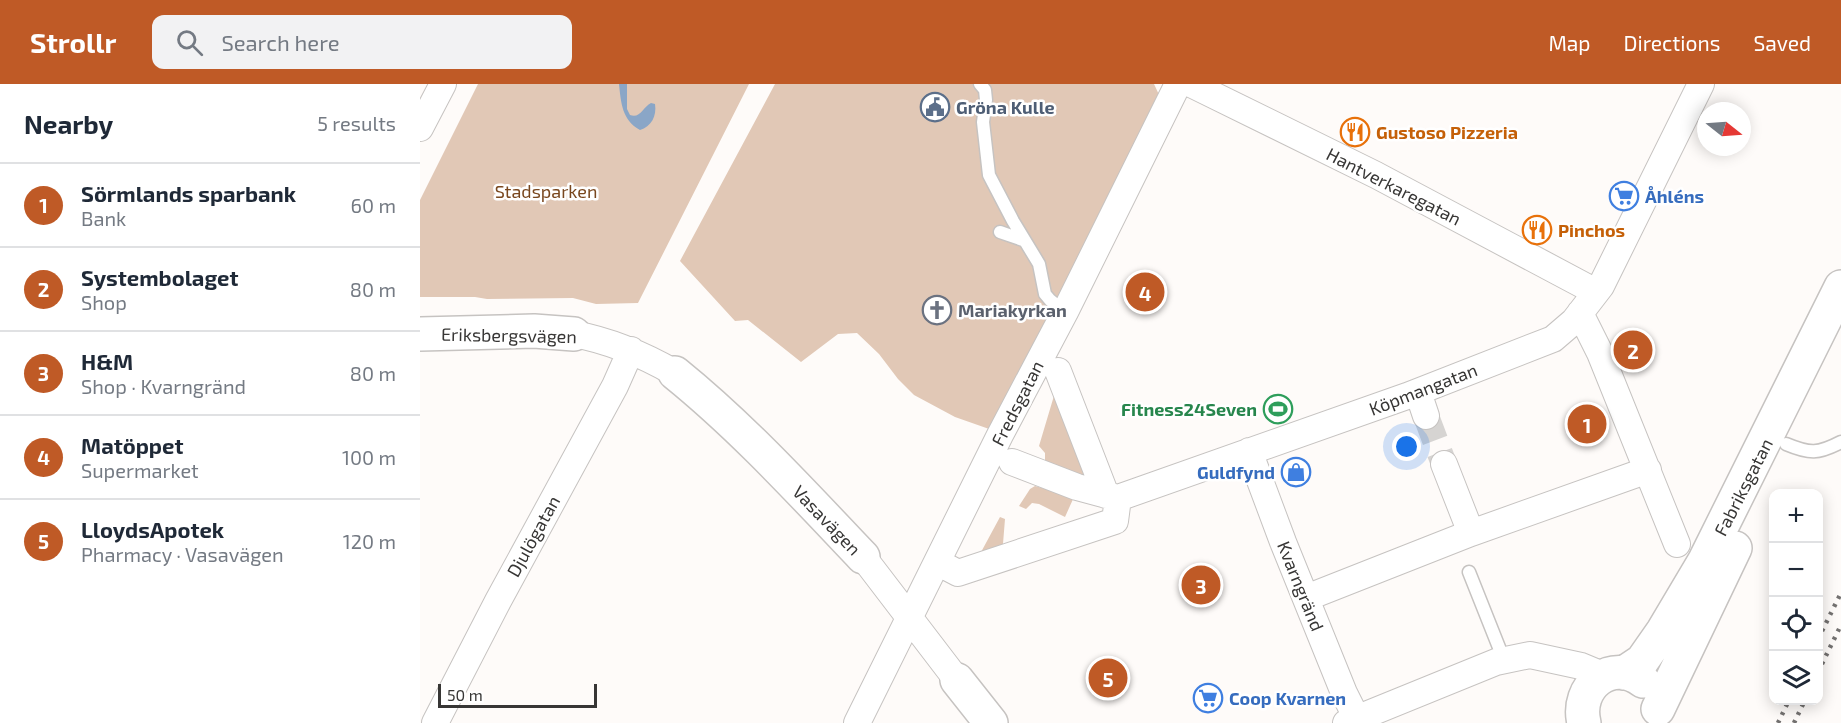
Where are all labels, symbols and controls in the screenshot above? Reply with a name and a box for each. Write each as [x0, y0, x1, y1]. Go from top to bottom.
search box [152, 15, 572, 69]
text: Strollr [30, 25, 116, 59]
icon: search [173, 26, 206, 59]
text: Search here [221, 29, 340, 55]
text: Map [1548, 30, 1591, 55]
text: Directions [1624, 30, 1720, 55]
text: Saved [1753, 30, 1811, 55]
public building icon: Gröna Kulle [919, 91, 951, 123]
place label: Gröna Kulle [956, 96, 1055, 118]
north arrow [1697, 102, 1751, 156]
text: Nearby [24, 108, 113, 139]
text: 5 results [317, 111, 396, 135]
restaurant icon: Gustoso Pizzeria [1339, 116, 1371, 148]
place label: Gustoso Pizzeria [1376, 121, 1518, 143]
street label: Hantverkaregatan [1323, 143, 1465, 229]
text: Sörmlands sparbank [81, 180, 296, 206]
park label: Stadsparken [495, 180, 597, 202]
supermarket icon: Åhléns [1608, 180, 1640, 212]
place label: Åhléns [1645, 185, 1704, 207]
text: 1 [39, 193, 48, 217]
text: 60 m [351, 193, 396, 217]
text: Bank [81, 206, 126, 230]
restaurant icon: Pinchos [1521, 214, 1553, 246]
place label: Pinchos [1558, 219, 1625, 241]
text: Systembolaget [81, 264, 239, 290]
pin: 4 [1126, 270, 1164, 314]
text: 2 [38, 277, 49, 301]
text: 80 m [350, 277, 396, 301]
text: Shop [81, 290, 127, 314]
church icon: Mariakyrkan [921, 294, 953, 326]
place label: Mariakyrkan [958, 299, 1067, 321]
street label: Eriksbergsvägen [441, 323, 577, 347]
pin: 2 [1614, 328, 1652, 372]
text: H&M [81, 348, 133, 374]
street label: Fredsgatan [986, 357, 1048, 449]
street label: Köpmangatan [1366, 358, 1480, 420]
text: 3 [38, 361, 49, 385]
text: 80 m [350, 361, 396, 385]
text: Shop · Kvarngränd [81, 374, 246, 398]
sports icon: Fitness24Seven [1262, 393, 1294, 425]
place label: Fitness24Seven [1121, 398, 1257, 420]
pin: 1 [1568, 402, 1606, 446]
text: Matöppet [81, 432, 184, 458]
your location [1392, 432, 1421, 461]
street label: Fabriksgatan [1709, 435, 1777, 539]
text: 4 [37, 445, 50, 469]
text: 100 m [342, 445, 396, 469]
shop icon: Guldfynd [1280, 456, 1312, 488]
text: Supermarket [81, 458, 199, 482]
place label: Guldfynd [1197, 461, 1275, 483]
street label: Vasavägen [788, 480, 866, 560]
map controls [1769, 489, 1823, 705]
button: + [1769, 489, 1823, 543]
street label: Djulögatan [502, 492, 564, 580]
text: LloydsApotek [81, 516, 224, 542]
text: 5 [38, 529, 49, 553]
text: 120 m [343, 529, 396, 553]
street label: Kvarngränd [1273, 538, 1329, 634]
text: Pharmacy · Vasavägen [81, 542, 284, 566]
button: − [1769, 543, 1823, 597]
pin: 3 [1182, 562, 1220, 608]
button: locate [1769, 597, 1823, 651]
button: layers [1769, 651, 1823, 705]
pin: 5 [1088, 656, 1128, 700]
scale bar [438, 681, 597, 708]
supermarket icon: Coop Kvarnen [1192, 682, 1224, 714]
text: 50 m [447, 685, 483, 704]
place label: Coop Kvarnen [1229, 687, 1346, 709]

